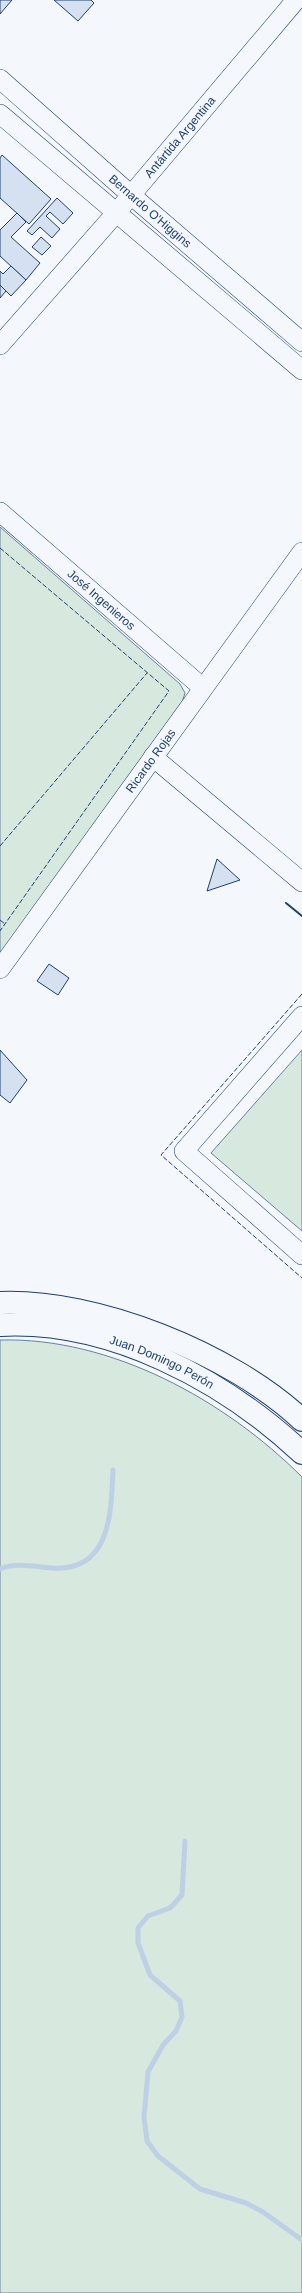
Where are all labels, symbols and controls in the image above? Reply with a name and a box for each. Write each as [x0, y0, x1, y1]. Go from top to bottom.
street label: Antártida Argentina [142, 93, 219, 181]
street label: Bernardo O'Higgins [106, 172, 194, 251]
street label: José Ingenieros [65, 567, 138, 633]
street label: Ricardo Rojas [123, 726, 179, 796]
street label: Juan Domingo Perón [108, 1333, 216, 1392]

